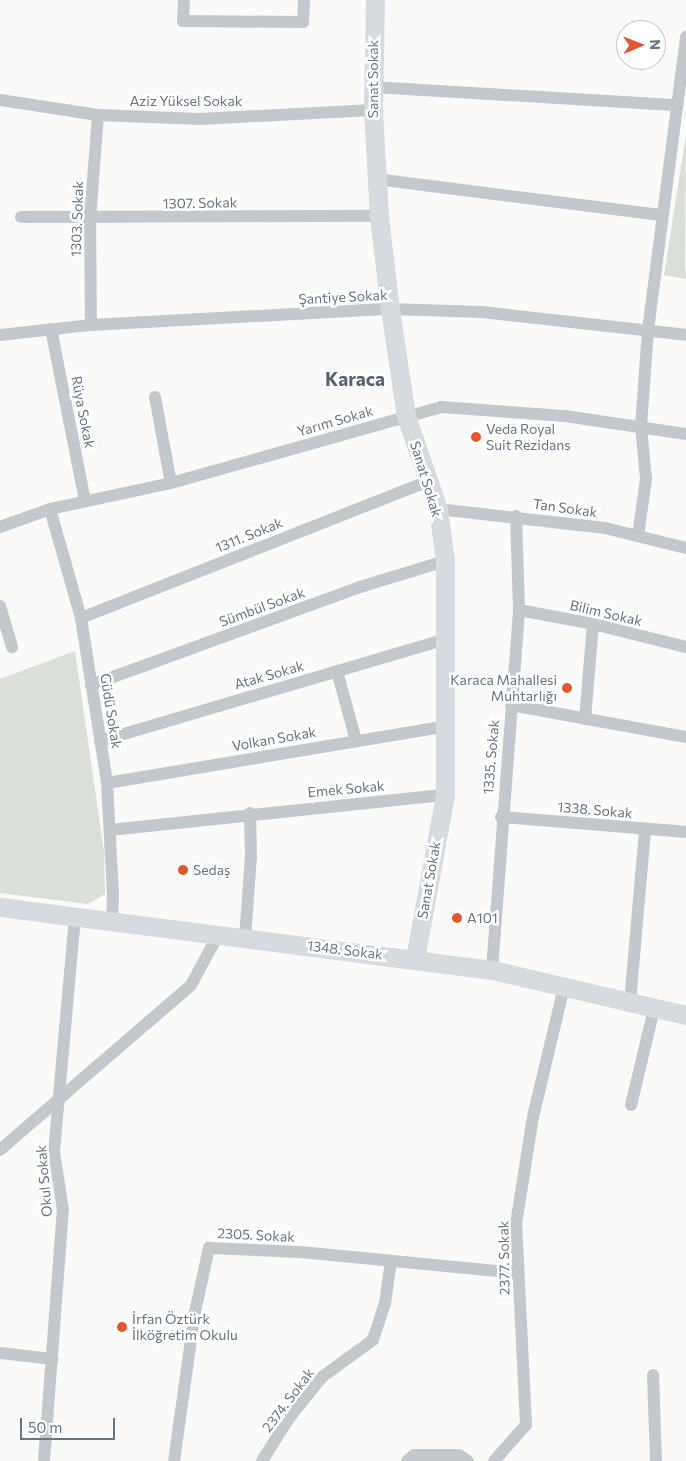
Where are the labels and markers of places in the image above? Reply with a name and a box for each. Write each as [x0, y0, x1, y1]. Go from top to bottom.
place label: Veda Royal Suit Rezidans [486, 421, 571, 454]
marker: Veda Royal Suit Rezidans [470, 431, 482, 443]
place label: Karaca Mahallesi Muhtarlığı [450, 672, 557, 704]
marker: Karaca Mahallesi Muhtarlığı [561, 682, 573, 694]
place label: Sedaş [193, 862, 230, 878]
marker: Sedaş [177, 864, 189, 876]
place label: A101 [467, 910, 498, 926]
marker: A101 [451, 912, 463, 924]
place label: İrfan Öztürk İlköğretim Okulu [132, 1311, 238, 1344]
marker: İrfan Öztürk İlköğretim Okulu [116, 1321, 128, 1333]

